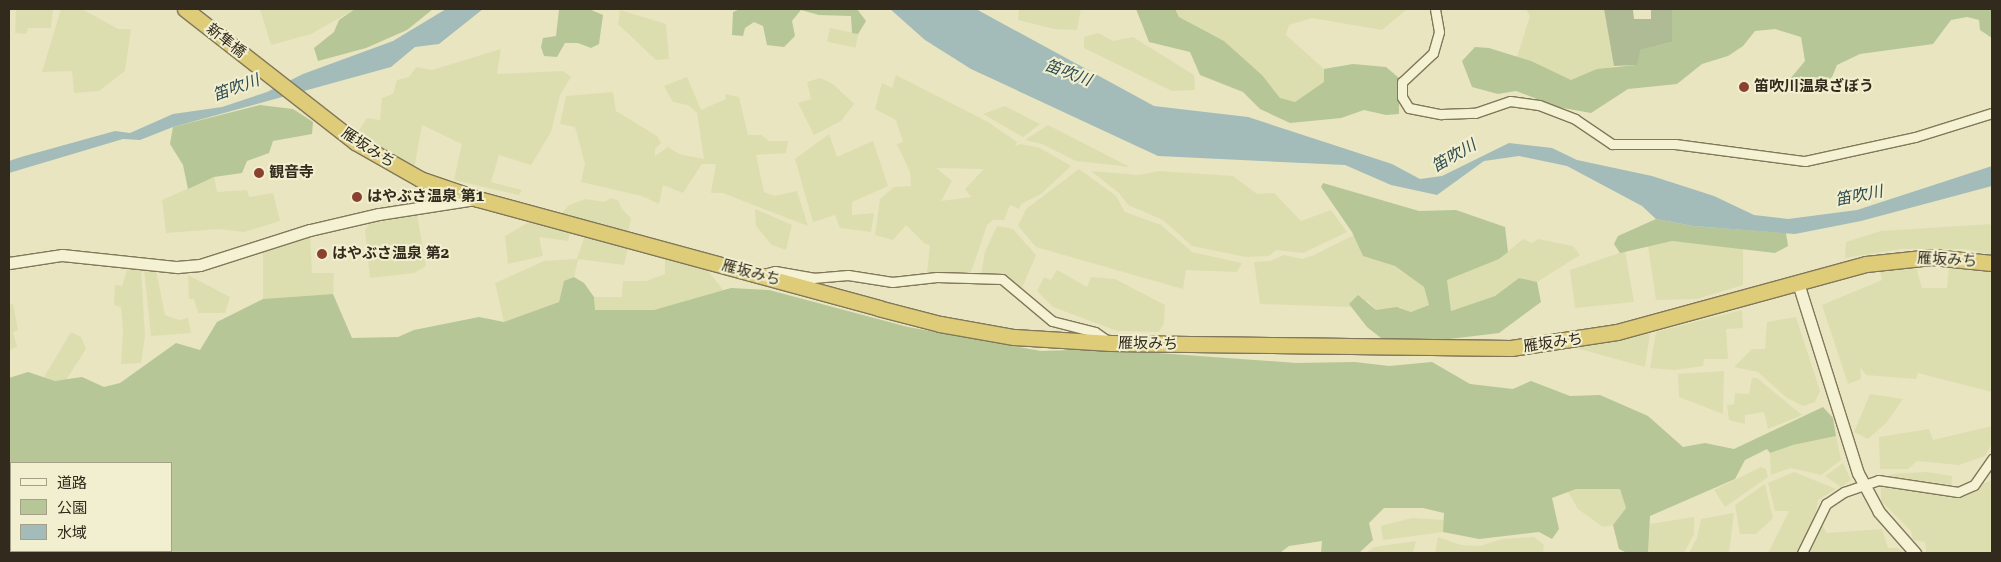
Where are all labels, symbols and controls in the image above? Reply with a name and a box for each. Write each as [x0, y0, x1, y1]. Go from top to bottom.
street label: 新隼橋 [203, 20, 249, 62]
water label: 笛吹川 [1042, 56, 1094, 90]
water label: 笛吹川 [210, 71, 262, 105]
place label: 笛吹川温泉ざぼう [1754, 78, 1874, 96]
marker: 笛吹川温泉ざぼう [1738, 81, 1750, 93]
street label: 雁坂みち [338, 124, 398, 172]
water label: 笛吹川 [1428, 136, 1480, 176]
place label: 観音寺 [269, 164, 314, 182]
marker: 観音寺 [253, 167, 265, 179]
water label: 笛吹川 [1834, 182, 1884, 210]
place label: はやぶさ温泉 第1 [367, 188, 484, 206]
marker: はやぶさ温泉 第1 [351, 191, 363, 203]
place label: はやぶさ温泉 第2 [332, 245, 449, 263]
marker: はやぶさ温泉 第2 [316, 248, 328, 260]
street label: 雁坂みち [1917, 249, 1977, 271]
street label: 雁坂みち [720, 257, 782, 289]
street label: 雁坂みち [1522, 330, 1584, 356]
street label: 雁坂みち [1118, 334, 1178, 354]
legend [10, 462, 172, 552]
text: 道路 [57, 474, 87, 492]
text: 公園 [57, 499, 87, 517]
text: 水域 [57, 524, 87, 542]

